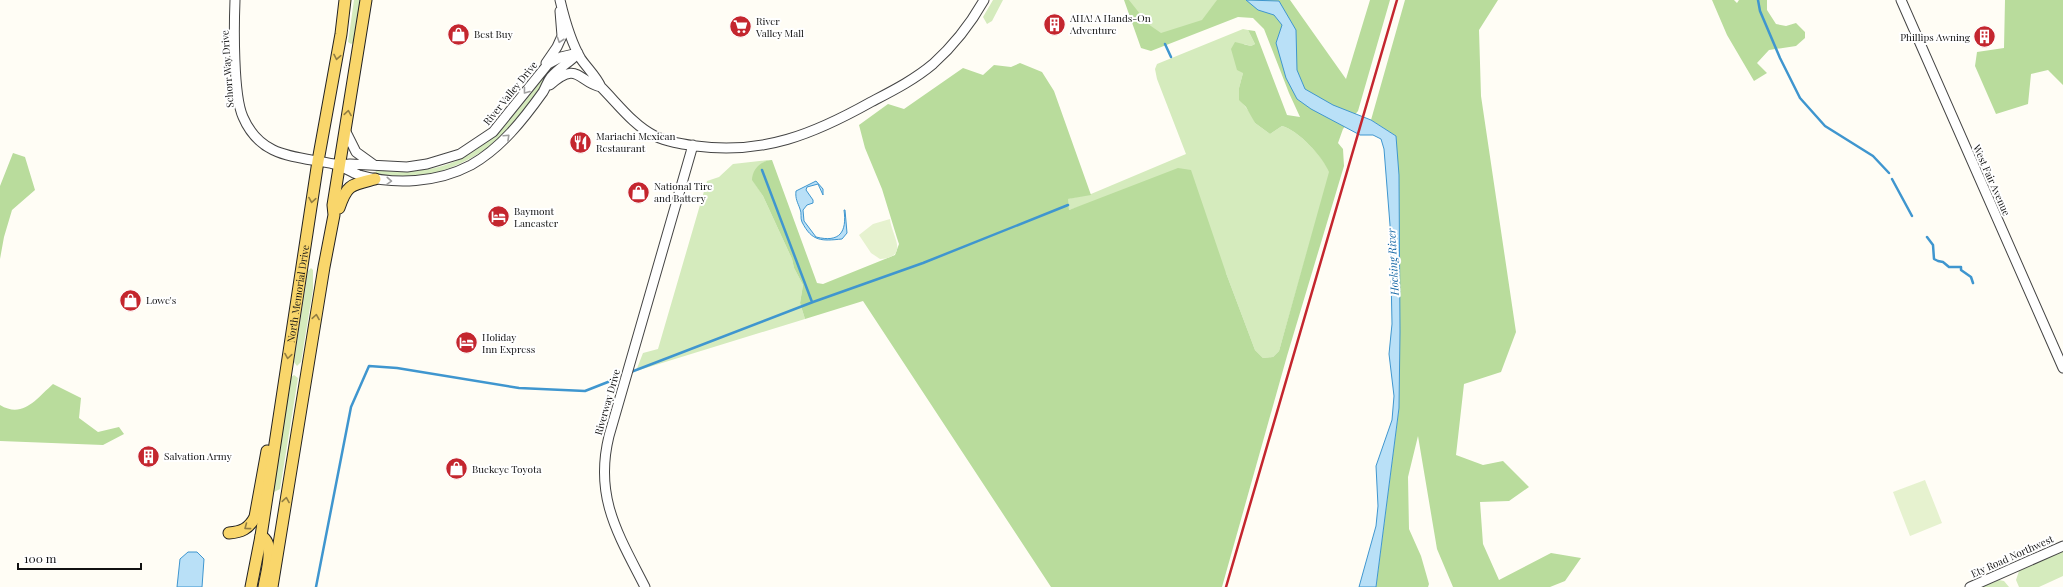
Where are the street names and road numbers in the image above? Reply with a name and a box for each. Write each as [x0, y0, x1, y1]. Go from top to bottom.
street label: Schorr Way Drive [217, 30, 237, 108]
street label: River Valley Drive [480, 58, 540, 128]
street label: West Fair Avenue [1970, 141, 2014, 218]
street label: North Memorial Drive [283, 244, 312, 344]
street label: Riverway Drive [591, 367, 623, 437]
street label: Ety Road Northwest [1969, 531, 2056, 580]

